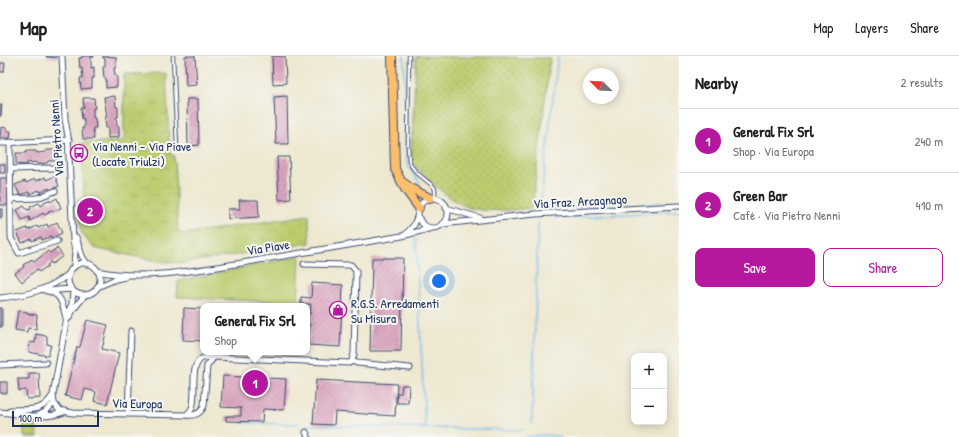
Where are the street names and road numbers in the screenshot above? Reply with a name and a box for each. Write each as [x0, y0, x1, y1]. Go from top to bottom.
street label: Via Pietro Nenni [44, 99, 68, 177]
street label: Via Fraz. Arcagnago [533, 190, 627, 212]
street label: Via Piave [245, 235, 291, 259]
street label: Via Europa [112, 394, 162, 412]

